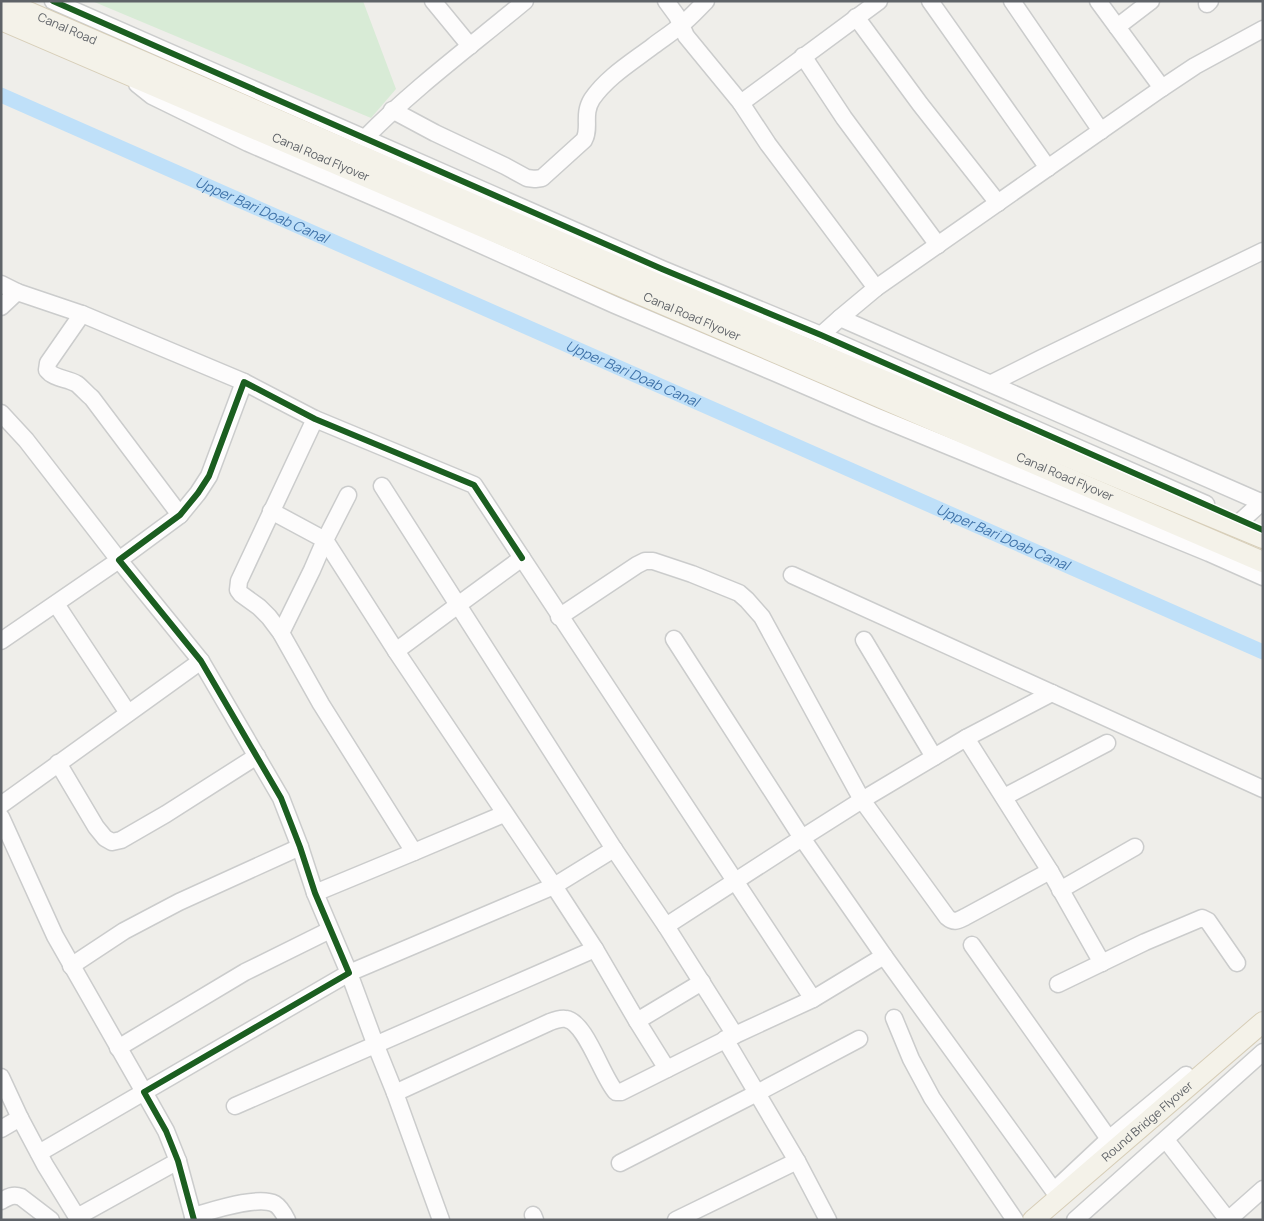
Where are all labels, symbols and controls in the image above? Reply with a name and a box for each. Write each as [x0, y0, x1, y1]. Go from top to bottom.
street label: Canal Road [35, 8, 100, 49]
street label: Canal Road Flyover [270, 128, 373, 186]
water label: Upper Bari Doab Canal [192, 172, 333, 248]
street label: Canal Road Flyover [641, 288, 744, 345]
water label: Upper Bari Doab Canal [563, 335, 704, 412]
street label: Canal Road Flyover [1014, 448, 1117, 505]
water label: Upper Bari Doab Canal [933, 499, 1074, 575]
street label: Round Bridge Flyover [1098, 1077, 1197, 1165]

